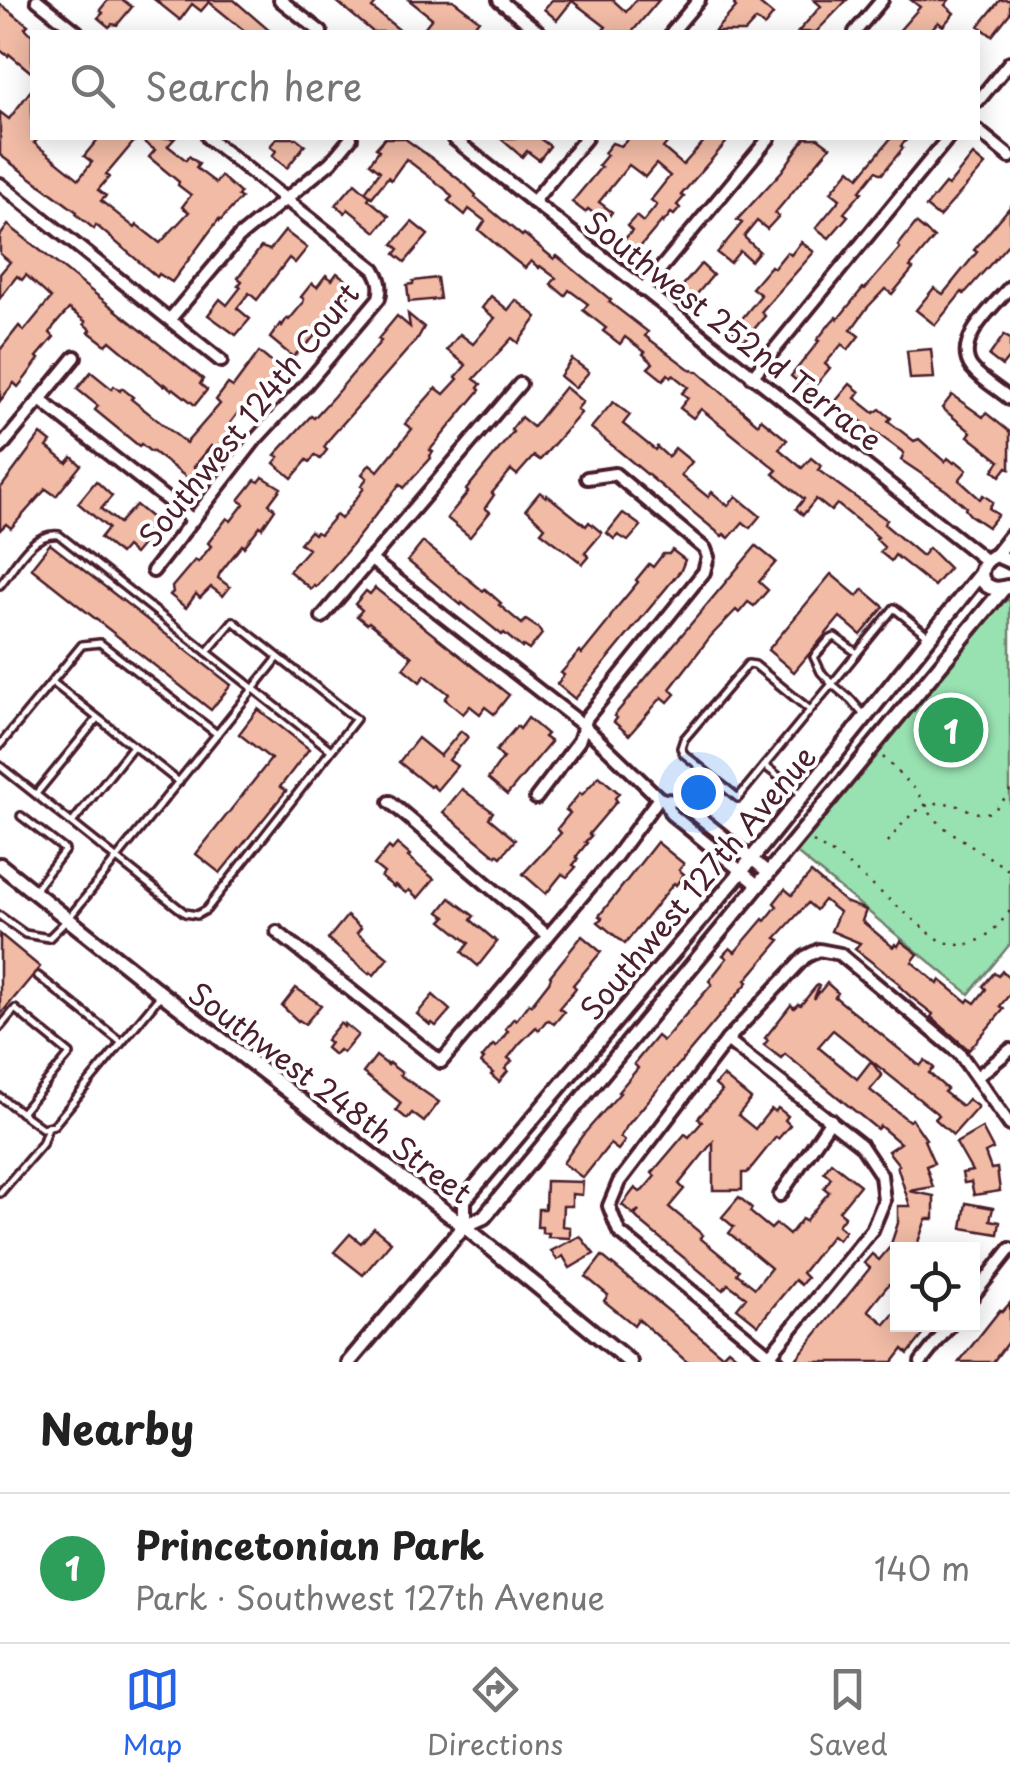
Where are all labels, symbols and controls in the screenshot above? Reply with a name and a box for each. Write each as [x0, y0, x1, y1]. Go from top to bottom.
search box [30, 30, 980, 140]
text: Search here [145, 57, 362, 114]
icon: search [65, 58, 120, 113]
street label: Southwest 252nd Terrace [575, 199, 893, 461]
street label: Southwest 124th Court [127, 272, 369, 556]
pin: 1 [918, 692, 984, 768]
street label: Southwest 127th Avenue [569, 735, 825, 1029]
your location [673, 767, 724, 818]
street label: Southwest 248th Street [180, 970, 482, 1214]
map controls [890, 1242, 980, 1332]
button: locate [890, 1242, 980, 1332]
text: Nearby [40, 1396, 194, 1459]
text: Princetonian Park [135, 1516, 484, 1573]
text: 1 [65, 1544, 80, 1592]
text: 140 m [874, 1544, 970, 1592]
text: Park · Southwest 127th Avenue [135, 1573, 605, 1621]
tab: Map [122, 1662, 182, 1765]
tab: Directions [427, 1662, 563, 1765]
tab: Saved [808, 1662, 888, 1765]

